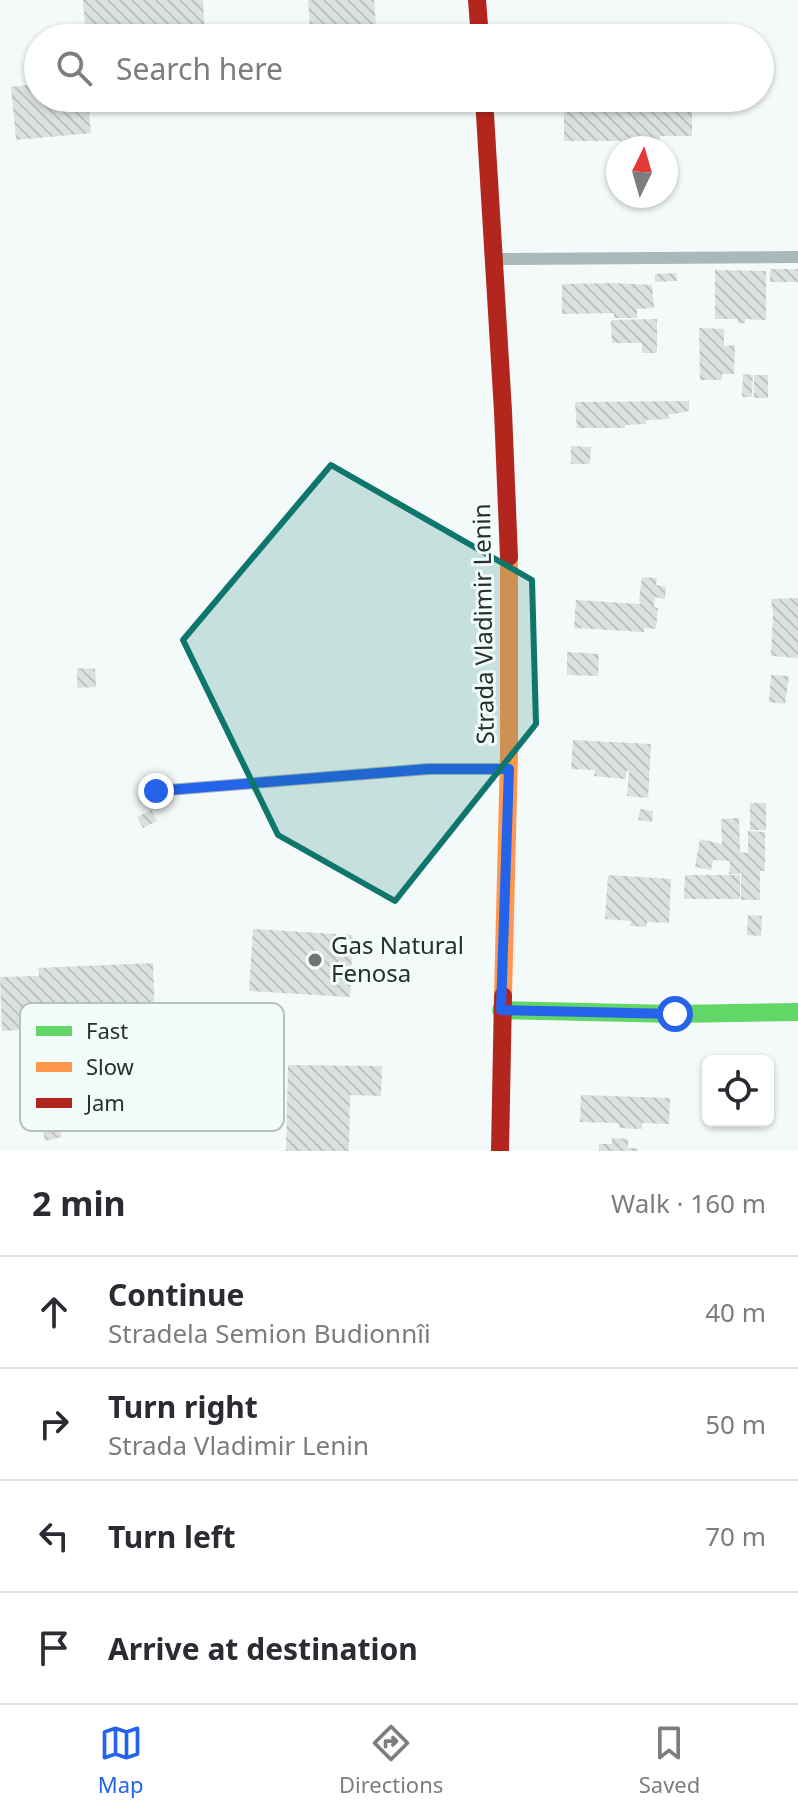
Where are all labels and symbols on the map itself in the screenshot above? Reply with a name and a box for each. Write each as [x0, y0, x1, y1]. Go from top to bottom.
north arrow [606, 136, 678, 208]
street label: Strada Vladimir Lenin [464, 503, 501, 745]
route end [138, 773, 174, 809]
place label: Gas Natural Fenosa [331, 928, 464, 989]
marker: Gas Natural Fenosa [306, 951, 324, 969]
route start [657, 996, 693, 1032]
legend [20, 1003, 284, 1131]
text: Fast [86, 1015, 128, 1045]
text: Slow [86, 1051, 135, 1081]
text: Jam [84, 1087, 125, 1117]

